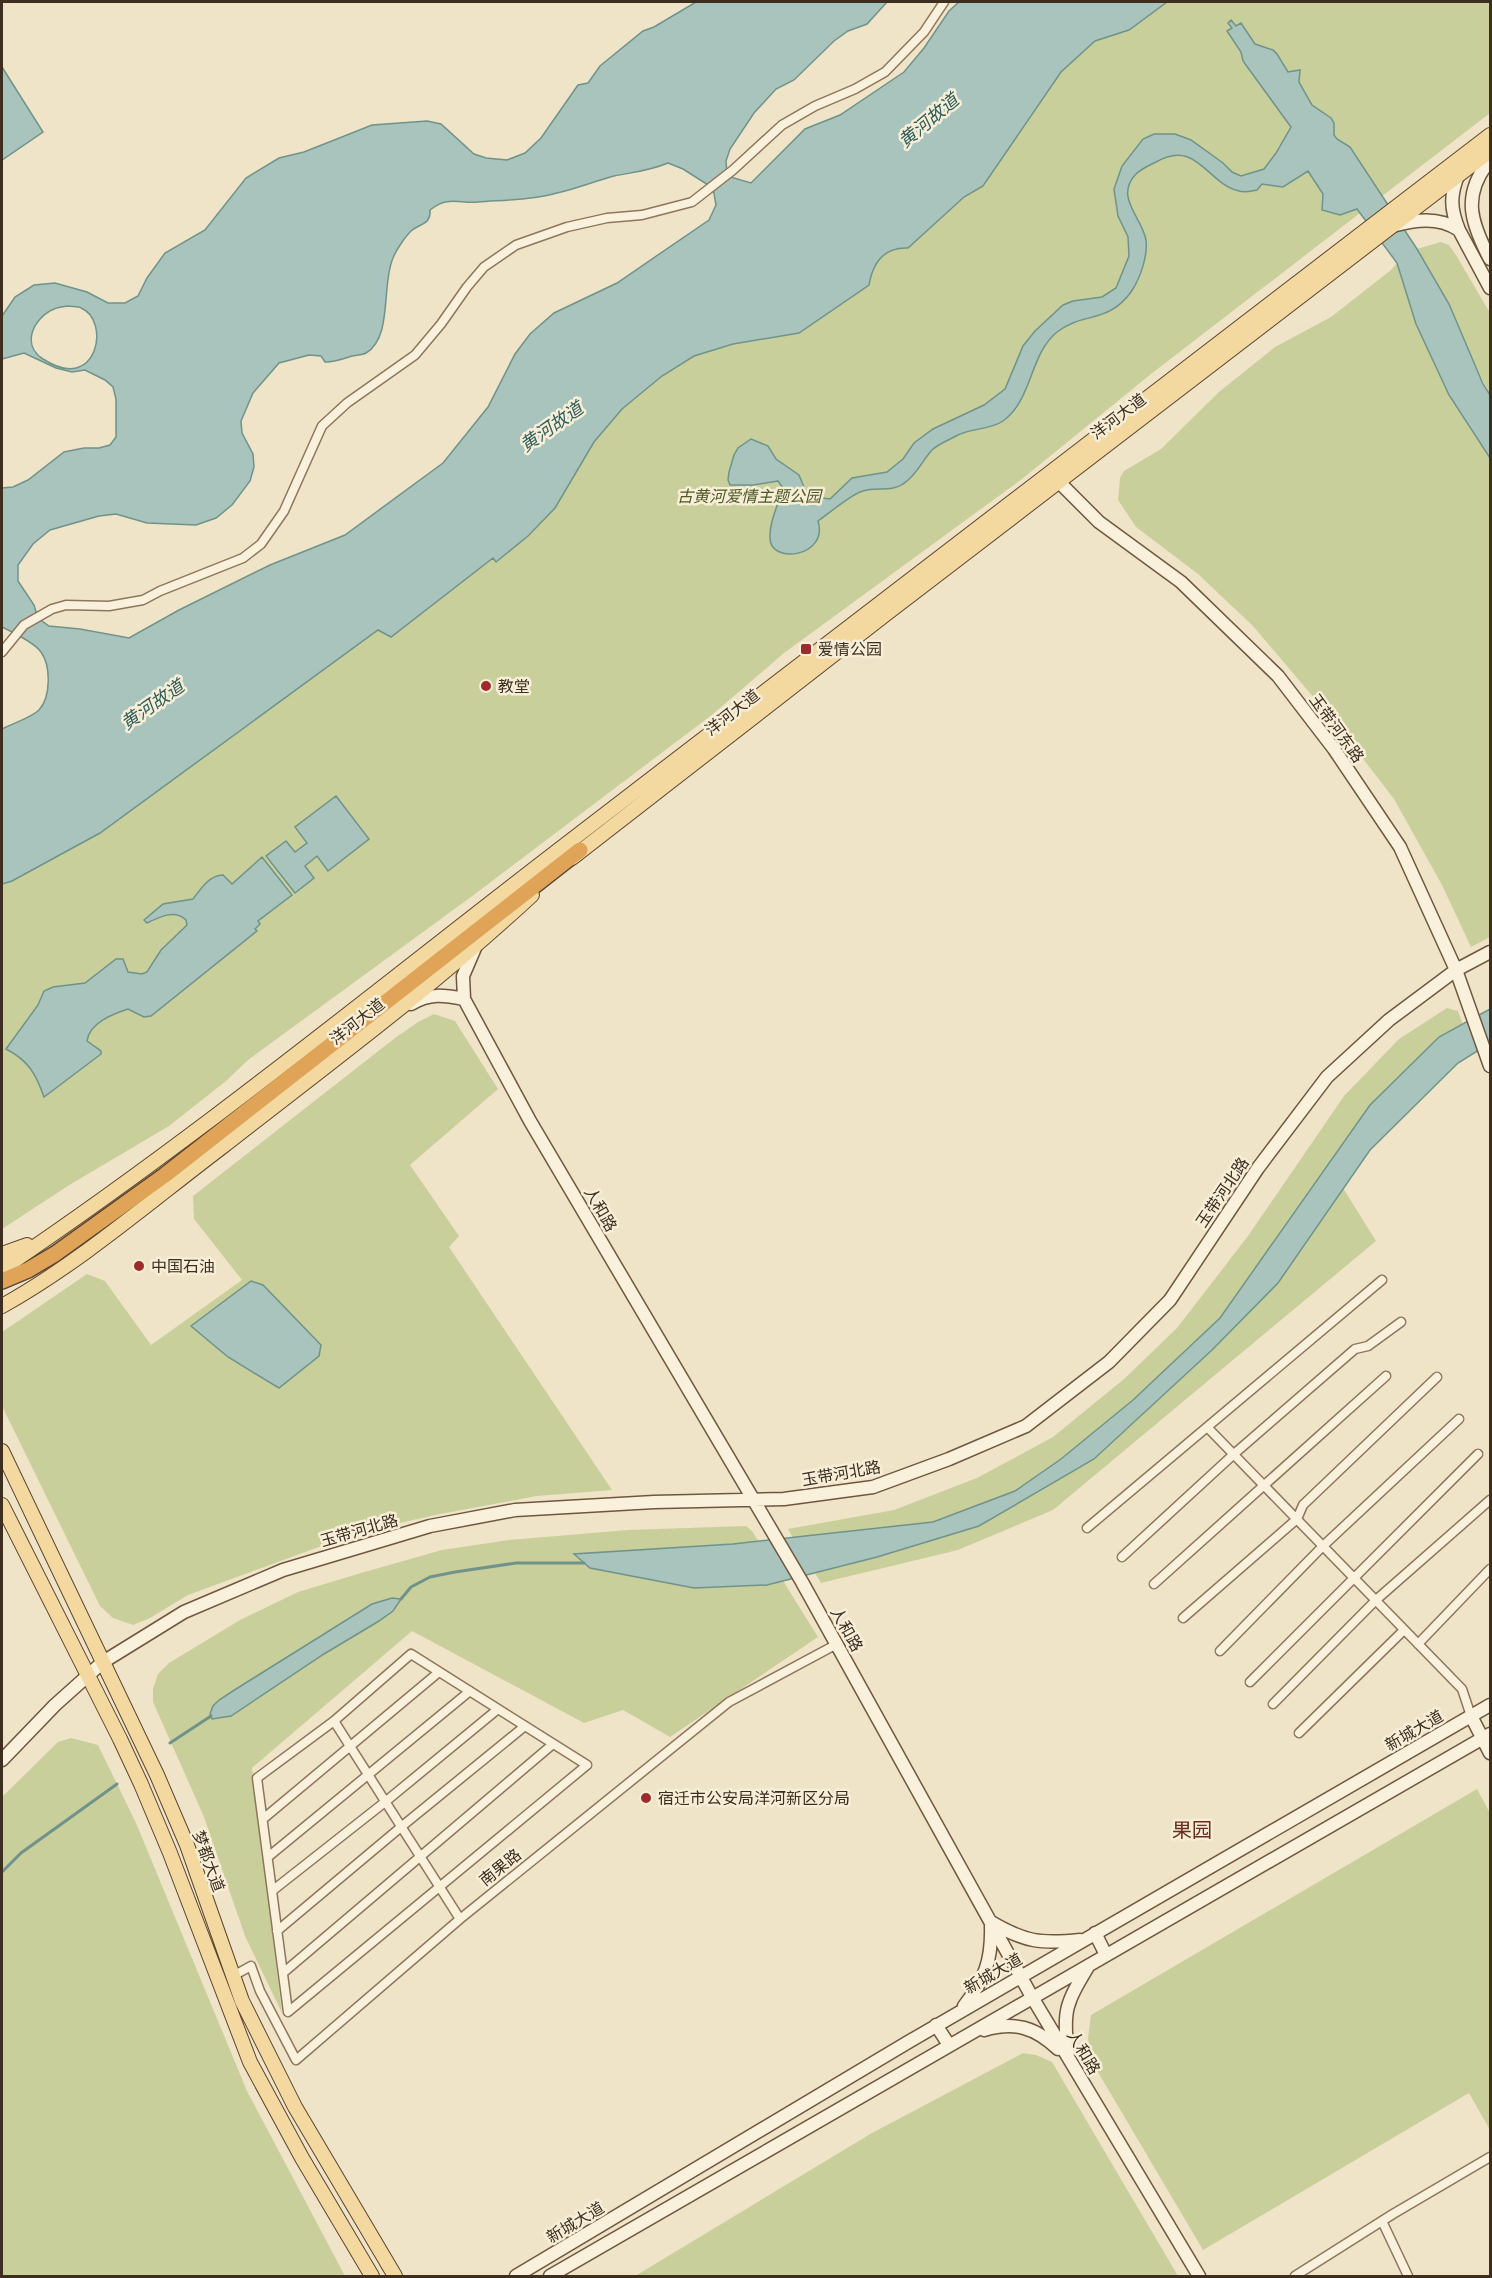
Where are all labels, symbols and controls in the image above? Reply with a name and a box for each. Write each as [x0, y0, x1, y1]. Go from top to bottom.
water label: 黄河故道 [893, 86, 966, 152]
street label: 洋河大道 [1086, 388, 1150, 444]
water label: 黄河故道 [515, 394, 590, 456]
park label: 古黄河爱情主题公园 [677, 485, 823, 507]
place label: 爱情公园 [818, 638, 882, 660]
marker: 爱情公园 [799, 642, 813, 656]
water label: 黄河故道 [116, 672, 191, 734]
place label: 教堂 [498, 675, 530, 697]
marker: 教堂 [479, 679, 493, 693]
street label: 洋河大道 [700, 684, 764, 740]
street label: 玉带河东路 [1305, 689, 1369, 767]
street label: 洋河大道 [325, 993, 389, 1049]
street label: 玉带河北路 [1191, 1153, 1253, 1231]
street label: 人和路 [579, 1183, 623, 1235]
place label: 中国石油 [151, 1255, 215, 1277]
marker: 中国石油 [132, 1259, 146, 1273]
street label: 玉带河北路 [800, 1455, 882, 1491]
street label: 玉带河北路 [318, 1508, 400, 1552]
street label: 人和路 [826, 1603, 868, 1655]
street label: 新城大道 [1381, 1704, 1447, 1756]
place label: 宿迁市公安局洋河新区分局 [658, 1787, 850, 1809]
marker: 宿迁市公安局洋河新区分局 [639, 1791, 653, 1805]
district label: 果园 [1172, 1816, 1212, 1843]
street label: 梦都大道 [188, 1827, 230, 1895]
street label: 南果路 [474, 1843, 526, 1891]
street label: 新城大道 [960, 1947, 1026, 1999]
street label: 人和路 [1062, 2026, 1106, 2078]
street label: 新城大道 [542, 2196, 608, 2248]

